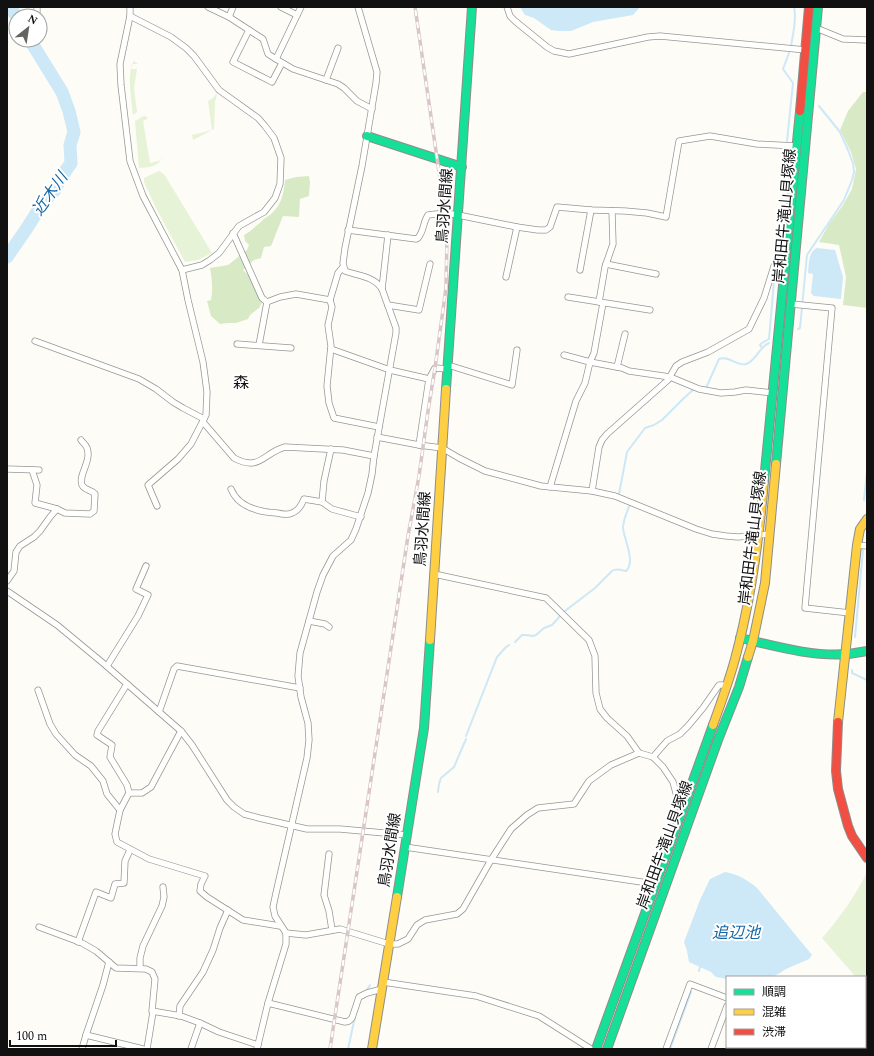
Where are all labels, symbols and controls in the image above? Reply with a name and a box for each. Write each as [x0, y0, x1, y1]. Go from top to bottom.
north arrow [8, 8, 48, 48]
text: N [25, 10, 41, 29]
street label: 岸和田牛滝山貝塚線 [768, 148, 802, 284]
water label: 近木川 [26, 166, 75, 221]
street label: 鳥羽水間線 [431, 168, 459, 244]
district label: 森 [233, 371, 249, 395]
street label: 岸和田牛滝山貝塚線 [733, 470, 773, 606]
street label: 鳥羽水間線 [409, 491, 437, 567]
street label: 岸和田牛滝山貝塚線 [631, 778, 699, 912]
street label: 鳥羽水間線 [373, 811, 407, 889]
water label: 追辺池 [712, 921, 762, 945]
legend [726, 976, 866, 1048]
text: 順調 [762, 983, 786, 1002]
text: 混雑 [762, 1003, 786, 1022]
scale bar [10, 1022, 116, 1048]
text: 渋滞 [762, 1023, 786, 1042]
text: 100 m [16, 1027, 47, 1046]

